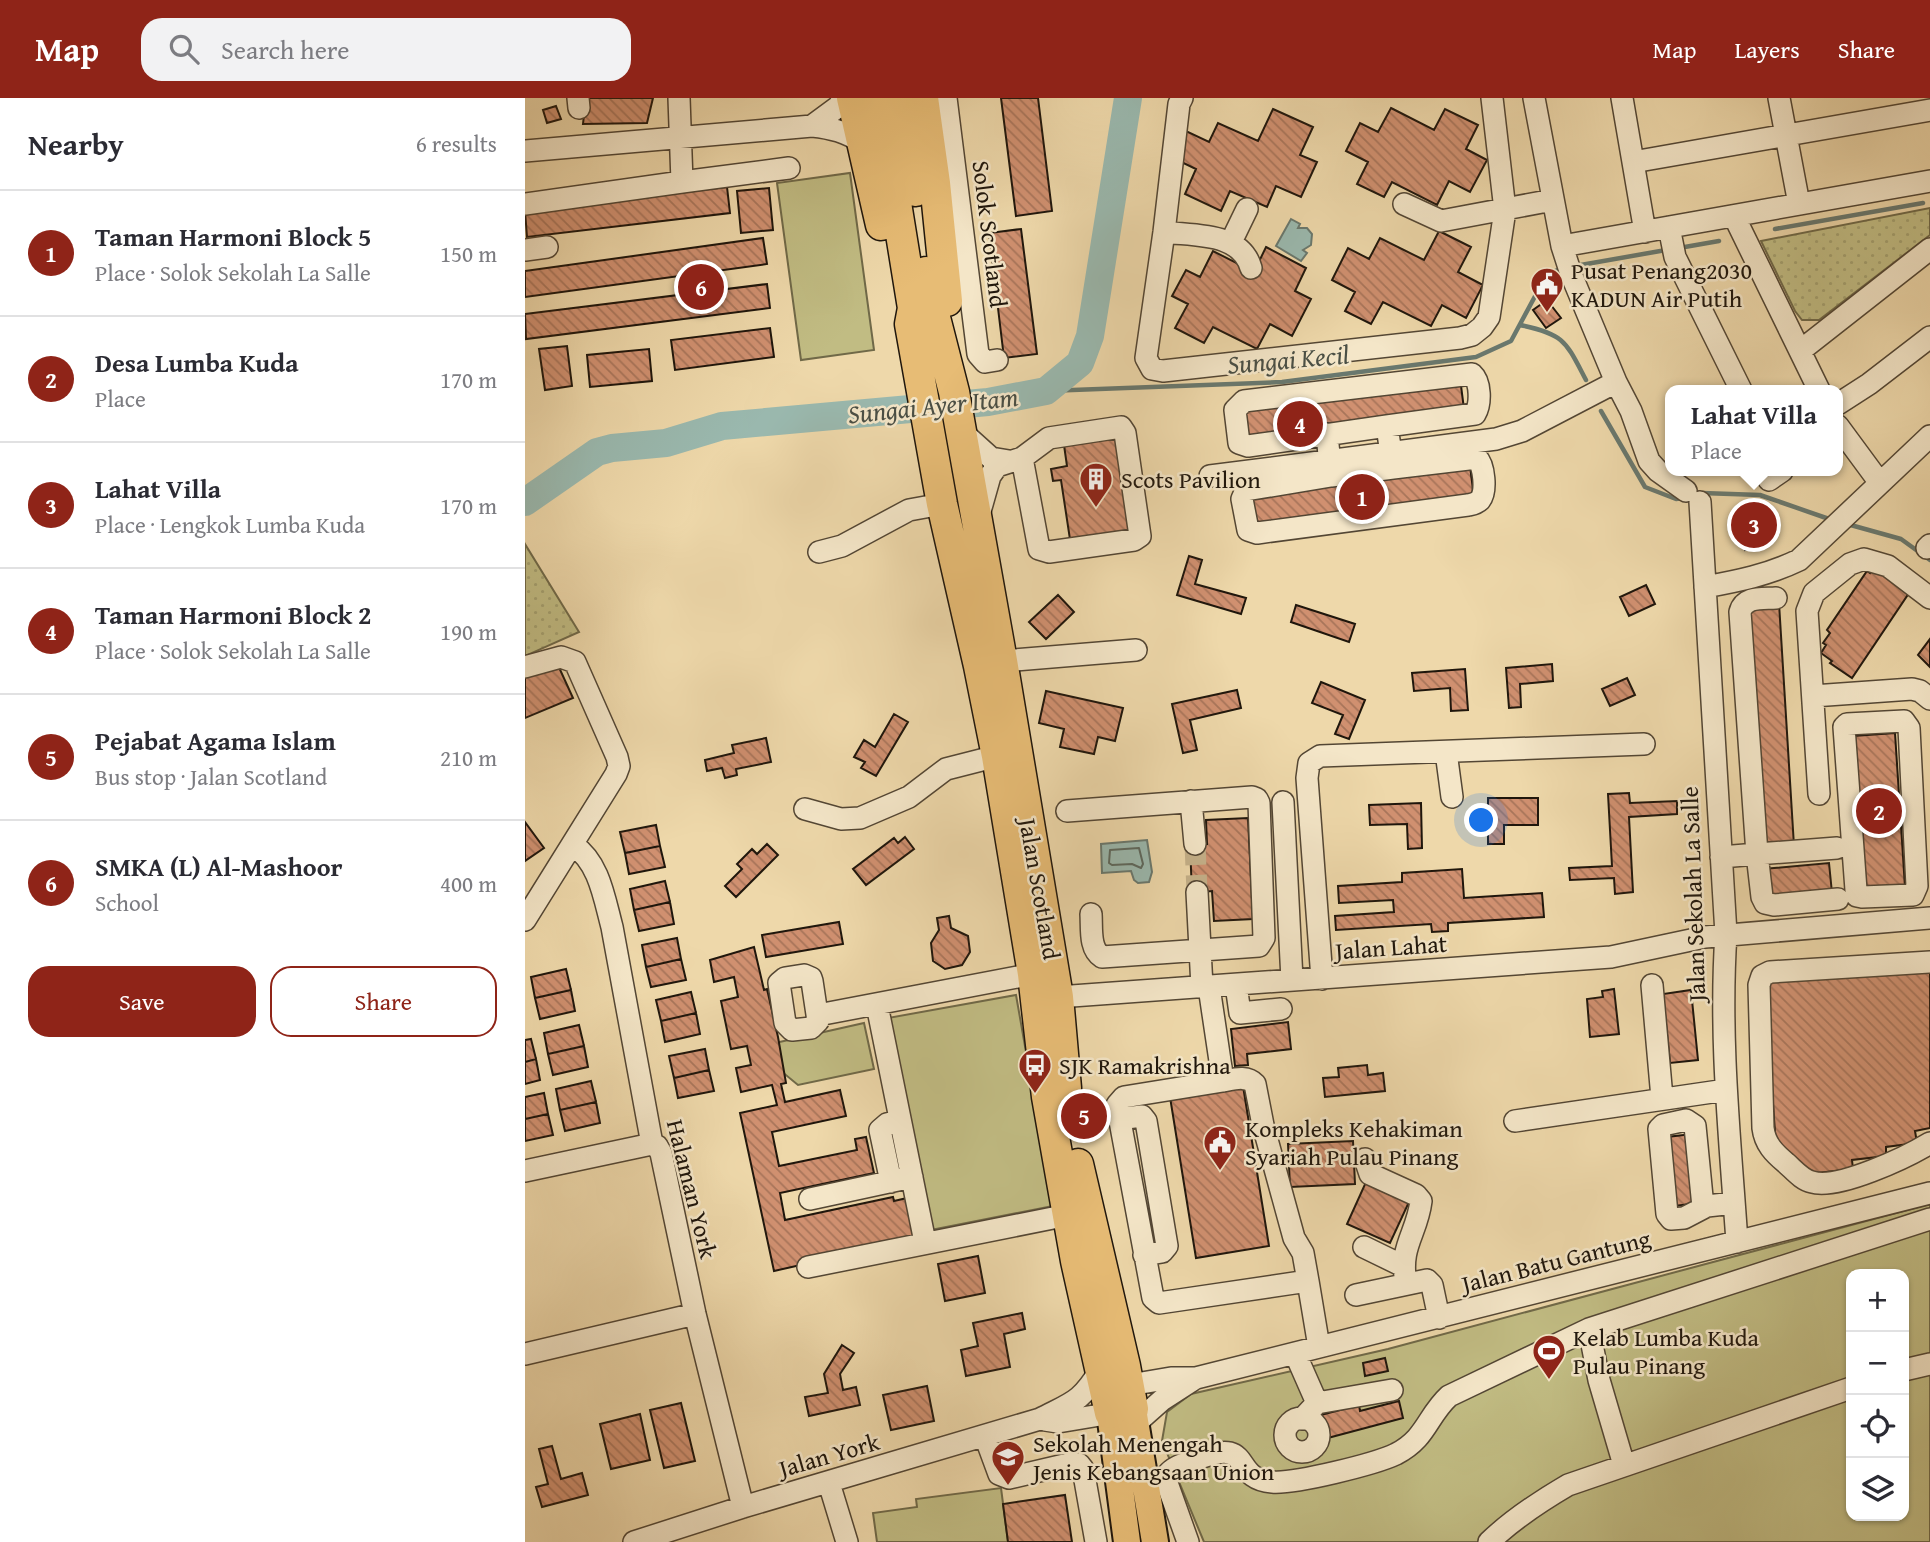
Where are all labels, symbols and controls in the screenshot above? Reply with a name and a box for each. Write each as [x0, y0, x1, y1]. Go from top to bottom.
search box [141, 18, 631, 81]
text: Map [35, 25, 99, 73]
icon: search [165, 30, 203, 68]
text: Search here [221, 30, 349, 69]
text: Map [1653, 32, 1696, 67]
text: Layers [1734, 32, 1800, 67]
text: Share [1838, 32, 1895, 67]
text: Nearby [28, 122, 124, 166]
text: 6 results [416, 127, 497, 160]
street label: Solok Scotland [964, 158, 1016, 310]
text: Taman Harmoni Block 5 [95, 217, 371, 256]
text: 1 [45, 237, 57, 270]
text: 150 m [440, 237, 497, 270]
place label: Pusat Penang2030 KADUN Air Putih [1571, 253, 1752, 316]
text: Place · Solok Sekolah La Salle [95, 256, 371, 289]
pin: 6 [678, 261, 724, 313]
public building icon: Pusat Penang2030 KADUN Air Putih [1528, 265, 1566, 314]
water label: Sungai Kecil [1225, 334, 1351, 384]
text: Desa Lumba Kuda [95, 343, 299, 382]
text: 2 [45, 363, 57, 396]
text: 170 m [440, 363, 497, 396]
water label: Sungai Ayer Itam [846, 377, 1020, 433]
text: Place [95, 382, 146, 415]
popup [1665, 385, 1843, 476]
text: Lahat Villa [1691, 395, 1817, 434]
pin: 4 [1277, 398, 1323, 450]
text: Place [1691, 434, 1742, 467]
building icon: Scots Pavilion [1077, 460, 1115, 509]
place label: Scots Pavilion [1121, 462, 1261, 497]
text: Lahat Villa [95, 469, 221, 508]
pin: 1 [1339, 471, 1385, 523]
text: 3 [45, 489, 57, 522]
text: 170 m [440, 489, 497, 522]
pin: 3 [1731, 499, 1777, 551]
text: Place · Lengkok Lumba Kuda [95, 508, 365, 541]
text: Taman Harmoni Block 2 [95, 595, 371, 634]
text: 4 [45, 615, 57, 648]
text: 190 m [440, 615, 497, 648]
text: Place · Solok Sekolah La Salle [95, 634, 371, 667]
text: Pejabat Agama Islam [95, 721, 336, 760]
text: 5 [45, 741, 57, 774]
text: 210 m [440, 741, 497, 774]
text: Bus stop · Jalan Scotland [95, 760, 327, 793]
pin: 2 [1856, 785, 1902, 837]
street label: Jalan Sekolah La Salle [1672, 786, 1714, 1005]
your location [1464, 803, 1498, 837]
street label: Jalan Scotland [1010, 812, 1070, 963]
text: SMKA (L) Al-Mashoor [95, 847, 342, 886]
text: 6 [45, 867, 57, 900]
text: 400 m [440, 867, 497, 900]
text: School [95, 886, 159, 919]
street label: Jalan Lahat [1331, 926, 1449, 969]
button: Save [28, 966, 256, 1037]
button: Share [270, 966, 497, 1037]
bus stop icon: SJK Ramakrishna [1016, 1046, 1054, 1095]
place label: SJK Ramakrishna [1059, 1048, 1231, 1083]
pin: 5 [1061, 1090, 1107, 1142]
place label: Kompleks Kehakiman Syariah Pulau Pinang [1245, 1111, 1463, 1174]
street label: Halaman York [658, 1116, 726, 1263]
public building icon: Kompleks Kehakiman Syariah Pulau Pinang [1201, 1123, 1239, 1172]
street label: Jalan Batu Gantung [1455, 1221, 1654, 1302]
map controls [1846, 1269, 1909, 1521]
button: + [1846, 1269, 1909, 1332]
place label: Kelab Lumba Kuda Pulau Pinang [1573, 1320, 1760, 1383]
sports icon: Kelab Lumba Kuda Pulau Pinang [1530, 1332, 1568, 1381]
button: − [1846, 1332, 1909, 1395]
button: locate [1846, 1395, 1909, 1458]
street label: Jalan York [772, 1424, 884, 1487]
place label: Sekolah Menengah Jenis Kebangsaan Union [1030, 1426, 1275, 1489]
school or university icon: Sekolah Menengah Jenis Kebangsaan Union [989, 1438, 1027, 1487]
button: layers [1846, 1458, 1909, 1521]

